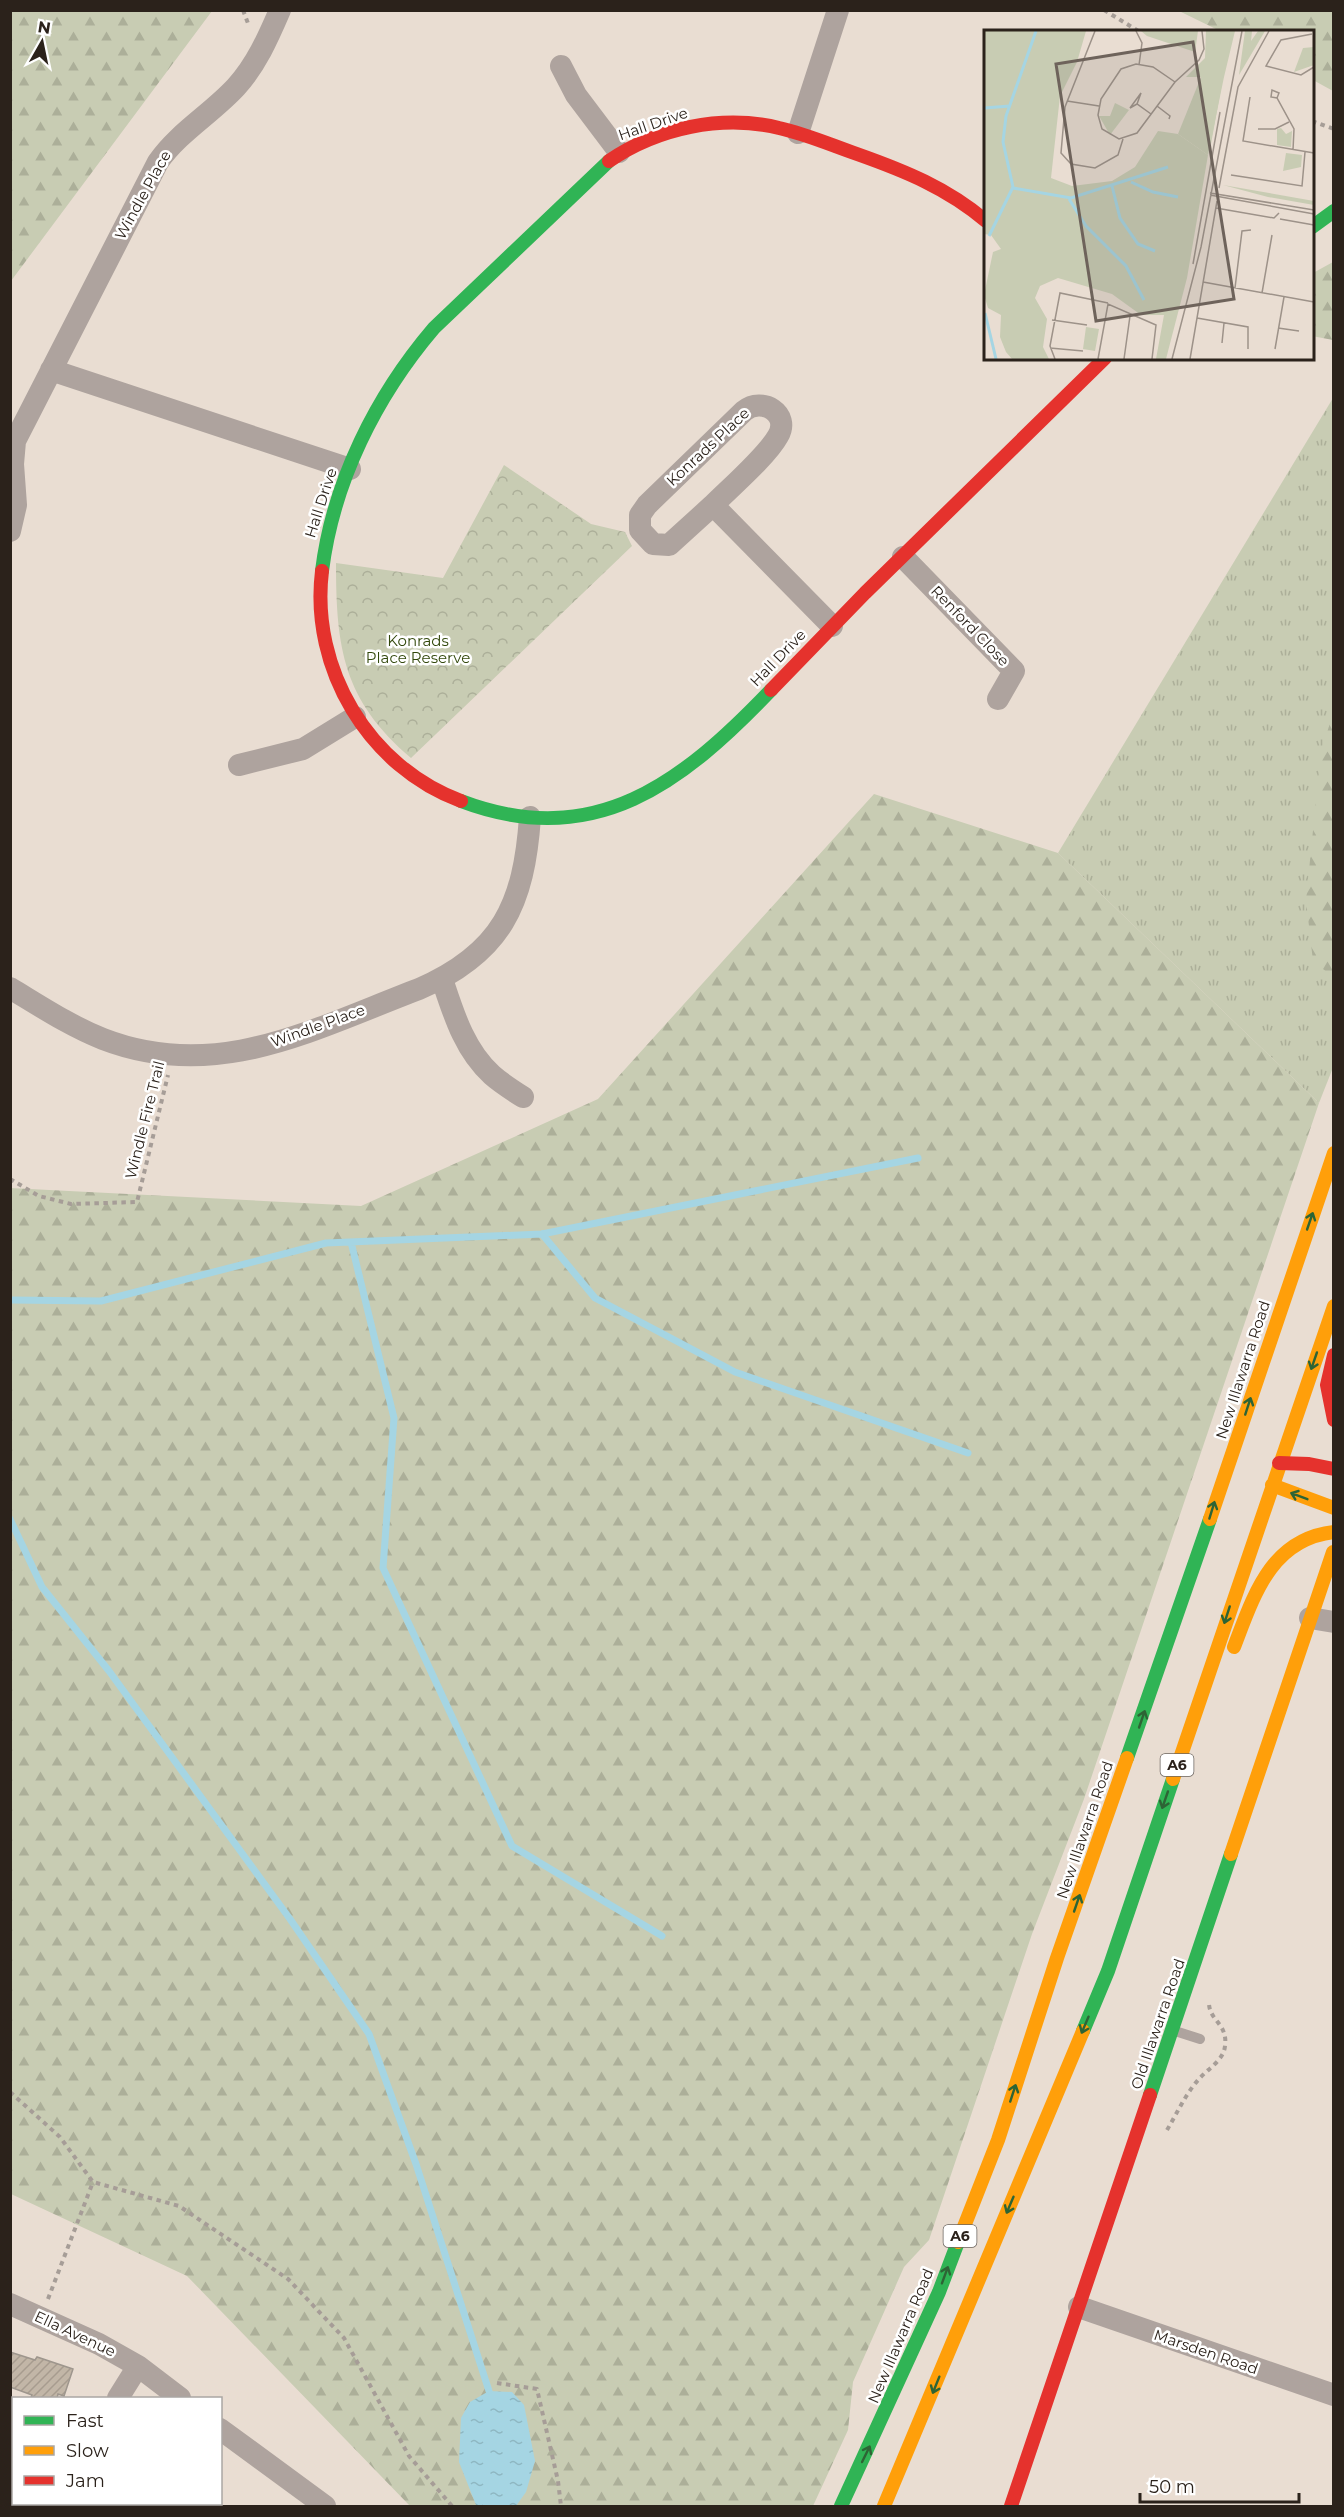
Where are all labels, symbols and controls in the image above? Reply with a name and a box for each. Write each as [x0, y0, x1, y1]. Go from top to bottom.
north arrow [12, 12, 72, 72]
text: N [36, 17, 52, 38]
inset map [984, 30, 1314, 360]
street label: Hall Drive [616, 103, 690, 144]
street label: Windle Place [110, 147, 175, 243]
street label: Konrads Place [662, 403, 753, 490]
street label: Hall Drive [300, 466, 341, 540]
street label: Renford Close [927, 581, 1014, 670]
street label: Hall Drive [746, 625, 810, 690]
park label: Konrads Place Reserve [366, 631, 470, 667]
street label: Windle Place [268, 1000, 368, 1051]
street label: Windle Fire Trail [121, 1059, 168, 1181]
one-way arrow [1306, 1212, 1317, 1231]
street label: New Illawarra Road [1211, 1298, 1274, 1442]
one-way arrow [1308, 1351, 1319, 1370]
one-way arrow [1243, 1397, 1254, 1416]
one-way arrow [1290, 1490, 1308, 1501]
one-way arrow [1208, 1501, 1219, 1520]
one-way arrow [1221, 1605, 1232, 1624]
one-way arrow [1137, 1710, 1148, 1729]
road number: A6 [1160, 1754, 1194, 1776]
street label: New Illawarra Road [1052, 1758, 1117, 1901]
one-way arrow [1159, 1790, 1170, 1809]
one-way arrow [1072, 1894, 1083, 1913]
street label: Old Illawarra Road [1126, 1956, 1189, 2092]
one-way arrow [1079, 2015, 1090, 2033]
one-way arrow [1009, 2084, 1020, 2103]
one-way arrow [1004, 2195, 1015, 2213]
road number: A6 [944, 2225, 976, 2247]
street label: New Illawarra Road [864, 2266, 938, 2406]
one-way arrow [940, 2267, 951, 2285]
street label: Ella Avenue [32, 2306, 119, 2361]
street label: Marsden Road [1152, 2325, 1261, 2378]
one-way arrow [930, 2375, 941, 2394]
legend [12, 2397, 222, 2505]
text: Fast [66, 2410, 104, 2432]
text: Slow [66, 2440, 109, 2462]
one-way arrow [861, 2445, 873, 2463]
scale bar [1140, 2466, 1299, 2504]
text: Jam [65, 2470, 105, 2492]
text: 50 m [1149, 2476, 1195, 2498]

